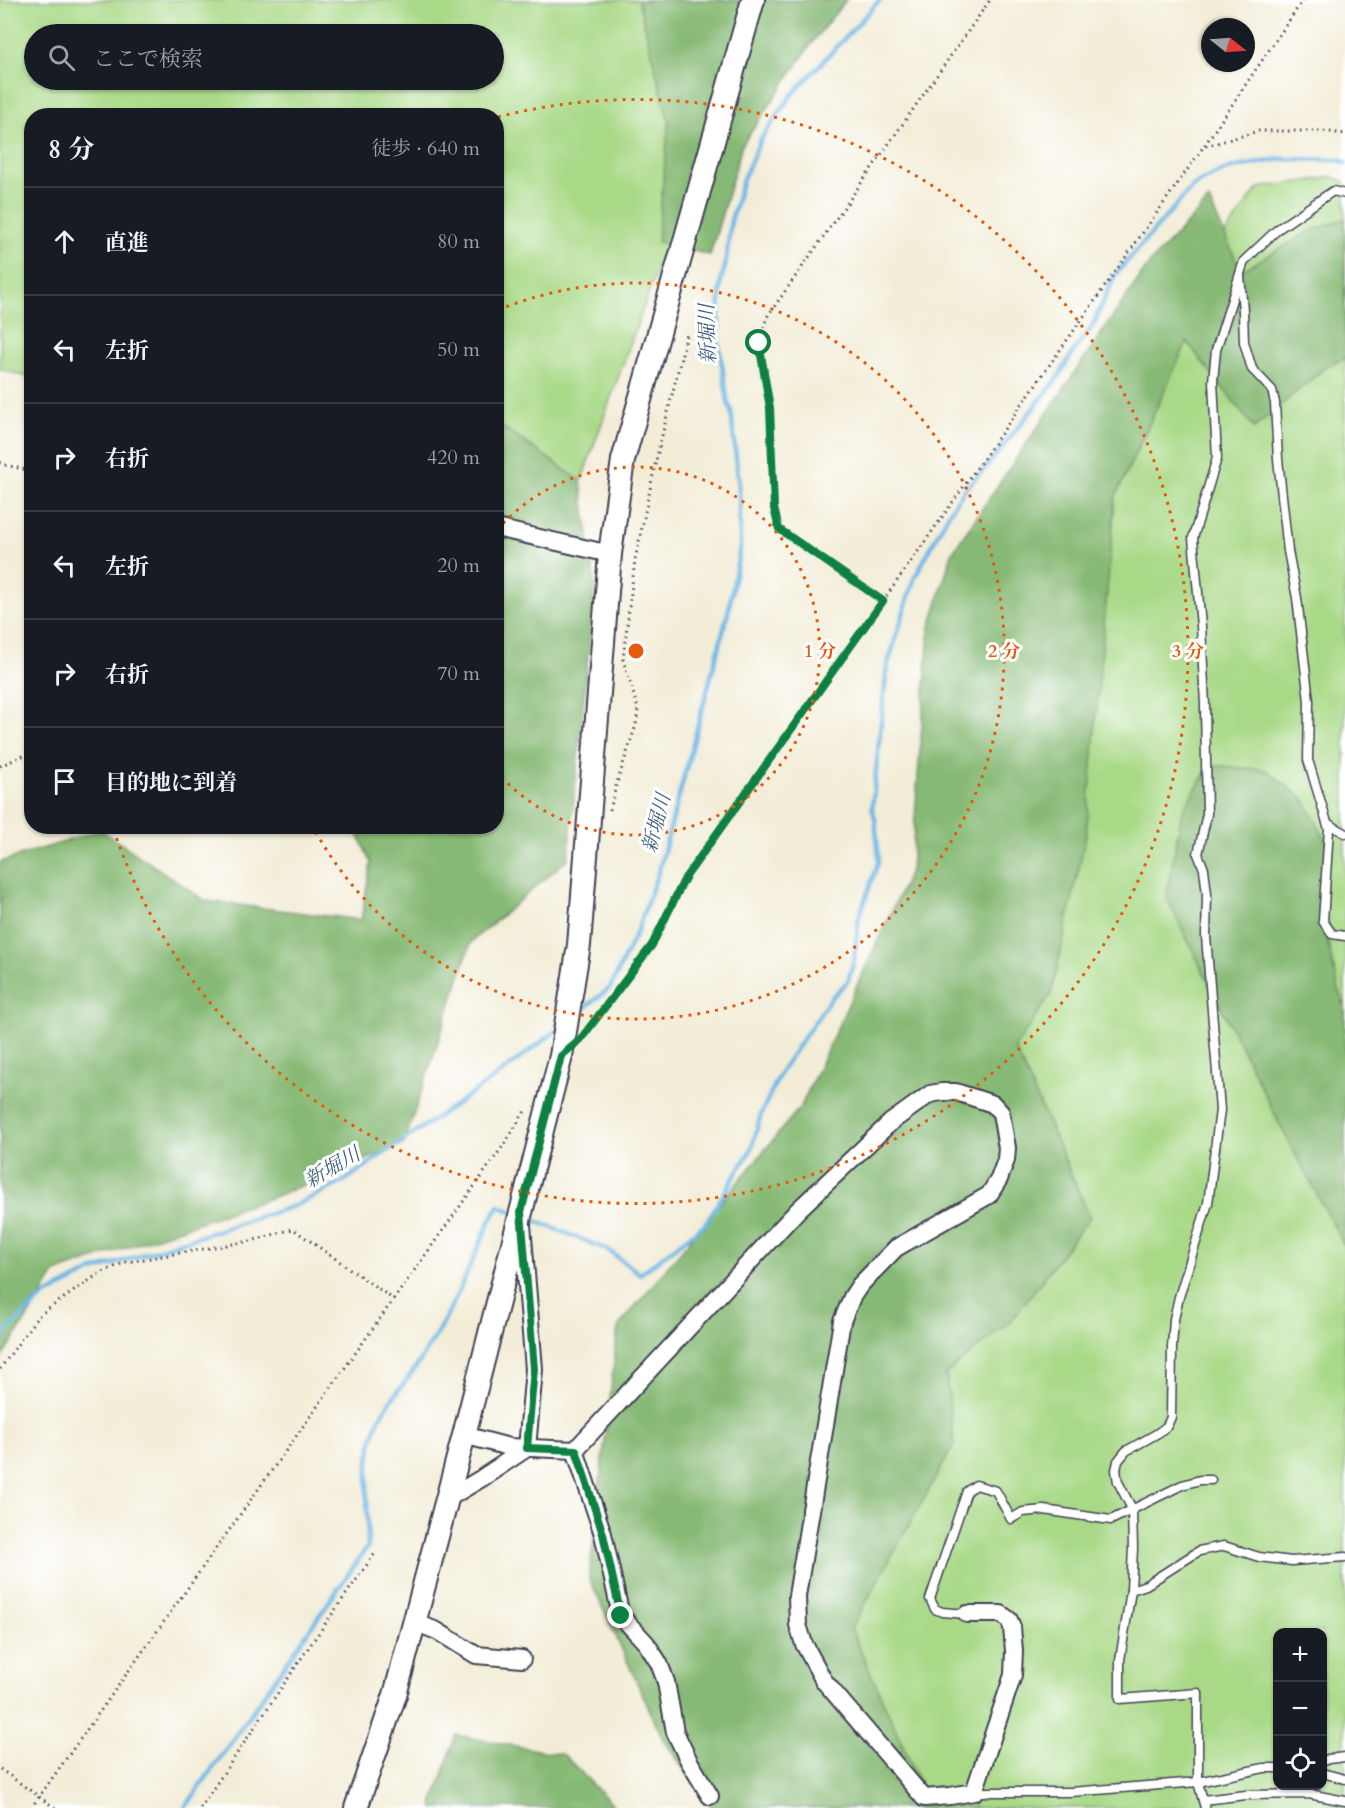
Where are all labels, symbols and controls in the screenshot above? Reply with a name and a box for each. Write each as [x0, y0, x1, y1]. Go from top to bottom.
north arrow [1201, 18, 1255, 72]
search box [24, 24, 504, 90]
icon: search [45, 41, 78, 74]
text: ここで検索 [93, 44, 203, 74]
text: 8 分 [48, 132, 94, 167]
text: 徒歩 · 640 m [371, 135, 480, 162]
icon: ahead [48, 225, 81, 258]
text: 直進 [105, 228, 149, 258]
text: 80 m [437, 228, 480, 255]
water label: 新堀川 [693, 302, 722, 364]
route start [745, 329, 771, 355]
icon: left [48, 333, 81, 366]
text: 左折 [105, 336, 149, 366]
text: 50 m [437, 336, 480, 363]
icon: right [48, 441, 81, 474]
text: 右折 [105, 444, 149, 474]
text: 420 m [427, 444, 480, 471]
icon: left [48, 549, 81, 582]
text: 左折 [105, 552, 149, 582]
text: 20 m [437, 552, 480, 579]
text: 1 分 [804, 639, 836, 664]
text: 2 分 [988, 639, 1020, 664]
text: 3 分 [1172, 639, 1204, 664]
centre of rings [626, 641, 646, 661]
icon: right [48, 657, 81, 690]
text: 右折 [105, 660, 149, 690]
text: 70 m [437, 660, 480, 687]
icon: arrive [48, 765, 81, 798]
text: 目的地に到着 [105, 768, 237, 798]
water label: 新堀川 [636, 789, 678, 856]
water label: 新堀川 [300, 1140, 367, 1194]
route end [607, 1602, 633, 1628]
map controls [1273, 1628, 1327, 1790]
button: + [1273, 1628, 1327, 1682]
button: − [1273, 1682, 1327, 1736]
button: locate [1273, 1736, 1327, 1790]

